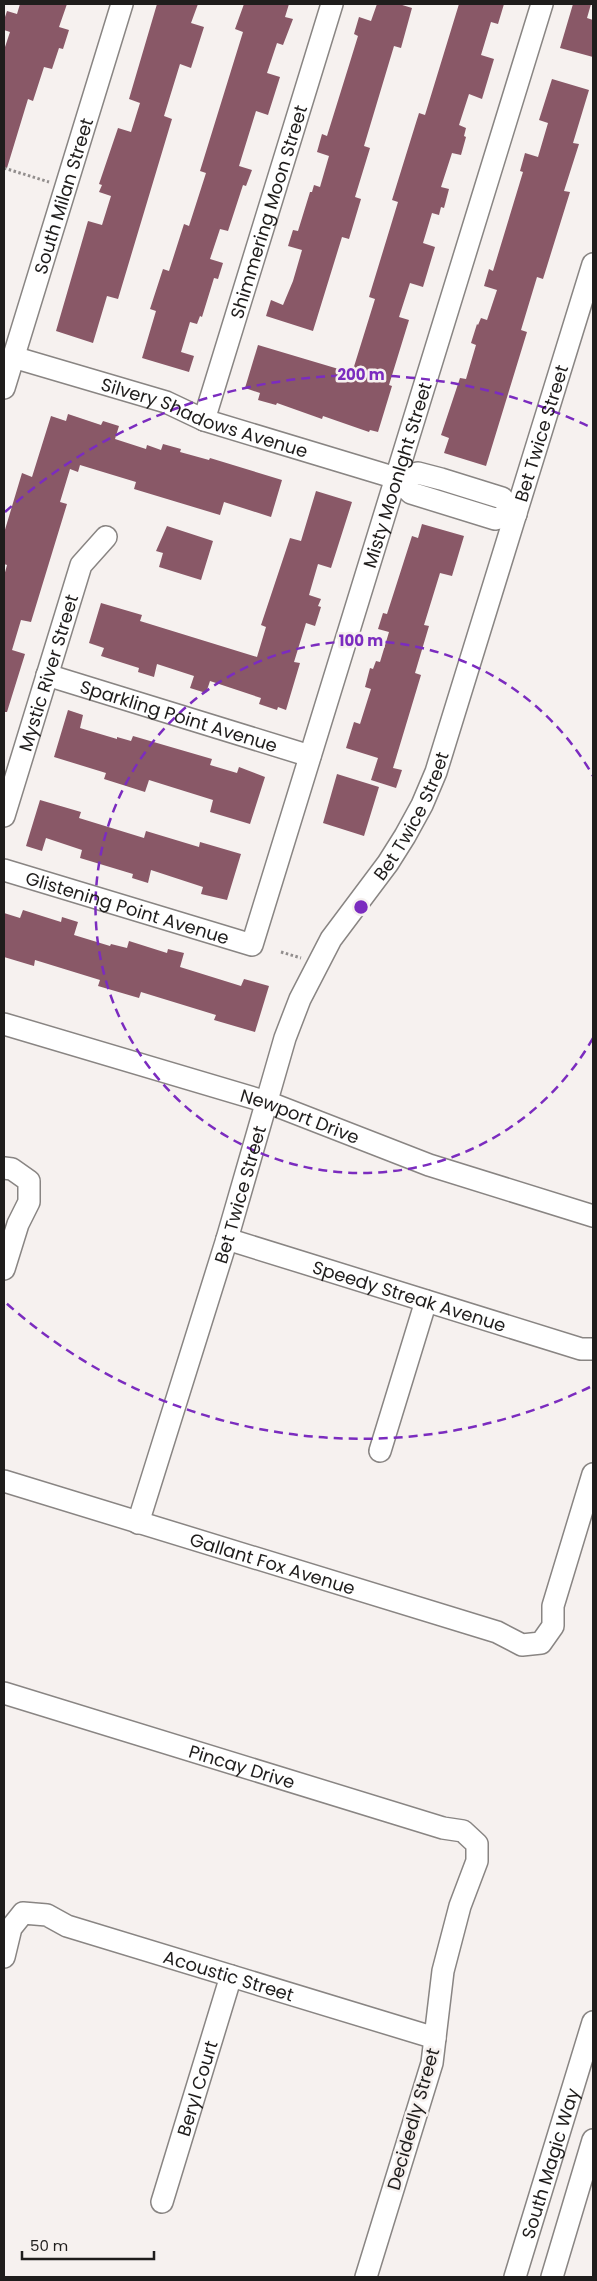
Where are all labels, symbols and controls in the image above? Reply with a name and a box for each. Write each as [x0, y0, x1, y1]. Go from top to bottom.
street label: Shimmering Moon Street [223, 102, 313, 321]
street label: South Milan Street [27, 115, 99, 277]
street label: Bet Twice Street [508, 361, 574, 505]
text: 200 m [337, 364, 385, 385]
street label: Silvery Shadows Avenue [98, 371, 311, 463]
street label: Misty Moonlght Street [356, 379, 437, 571]
street label: Mystic River Street [12, 591, 84, 754]
text: 100 m [339, 630, 383, 651]
street label: Sparkling Point Avenue [77, 673, 281, 758]
street label: Bet Twice Street [367, 748, 454, 885]
street label: Glistening Point Avenue [23, 865, 232, 950]
centre of rings [352, 898, 370, 916]
street label: Newport Drive [237, 1082, 363, 1149]
street label: Bet Twice Street [208, 1123, 272, 1266]
street label: Speedy Streak Avenue [310, 1254, 509, 1337]
street label: Gallant Fox Avenue [187, 1526, 358, 1600]
street label: Pincay Drive [186, 1738, 298, 1794]
street label: Acoustic Street [160, 1944, 297, 2007]
street label: Beryl Court [170, 2037, 223, 2139]
street label: Decidedly Street [381, 2045, 445, 2193]
street label: South Magic Way [515, 2085, 585, 2242]
scale bar [22, 2228, 155, 2260]
text: 50 m [30, 2235, 68, 2256]

